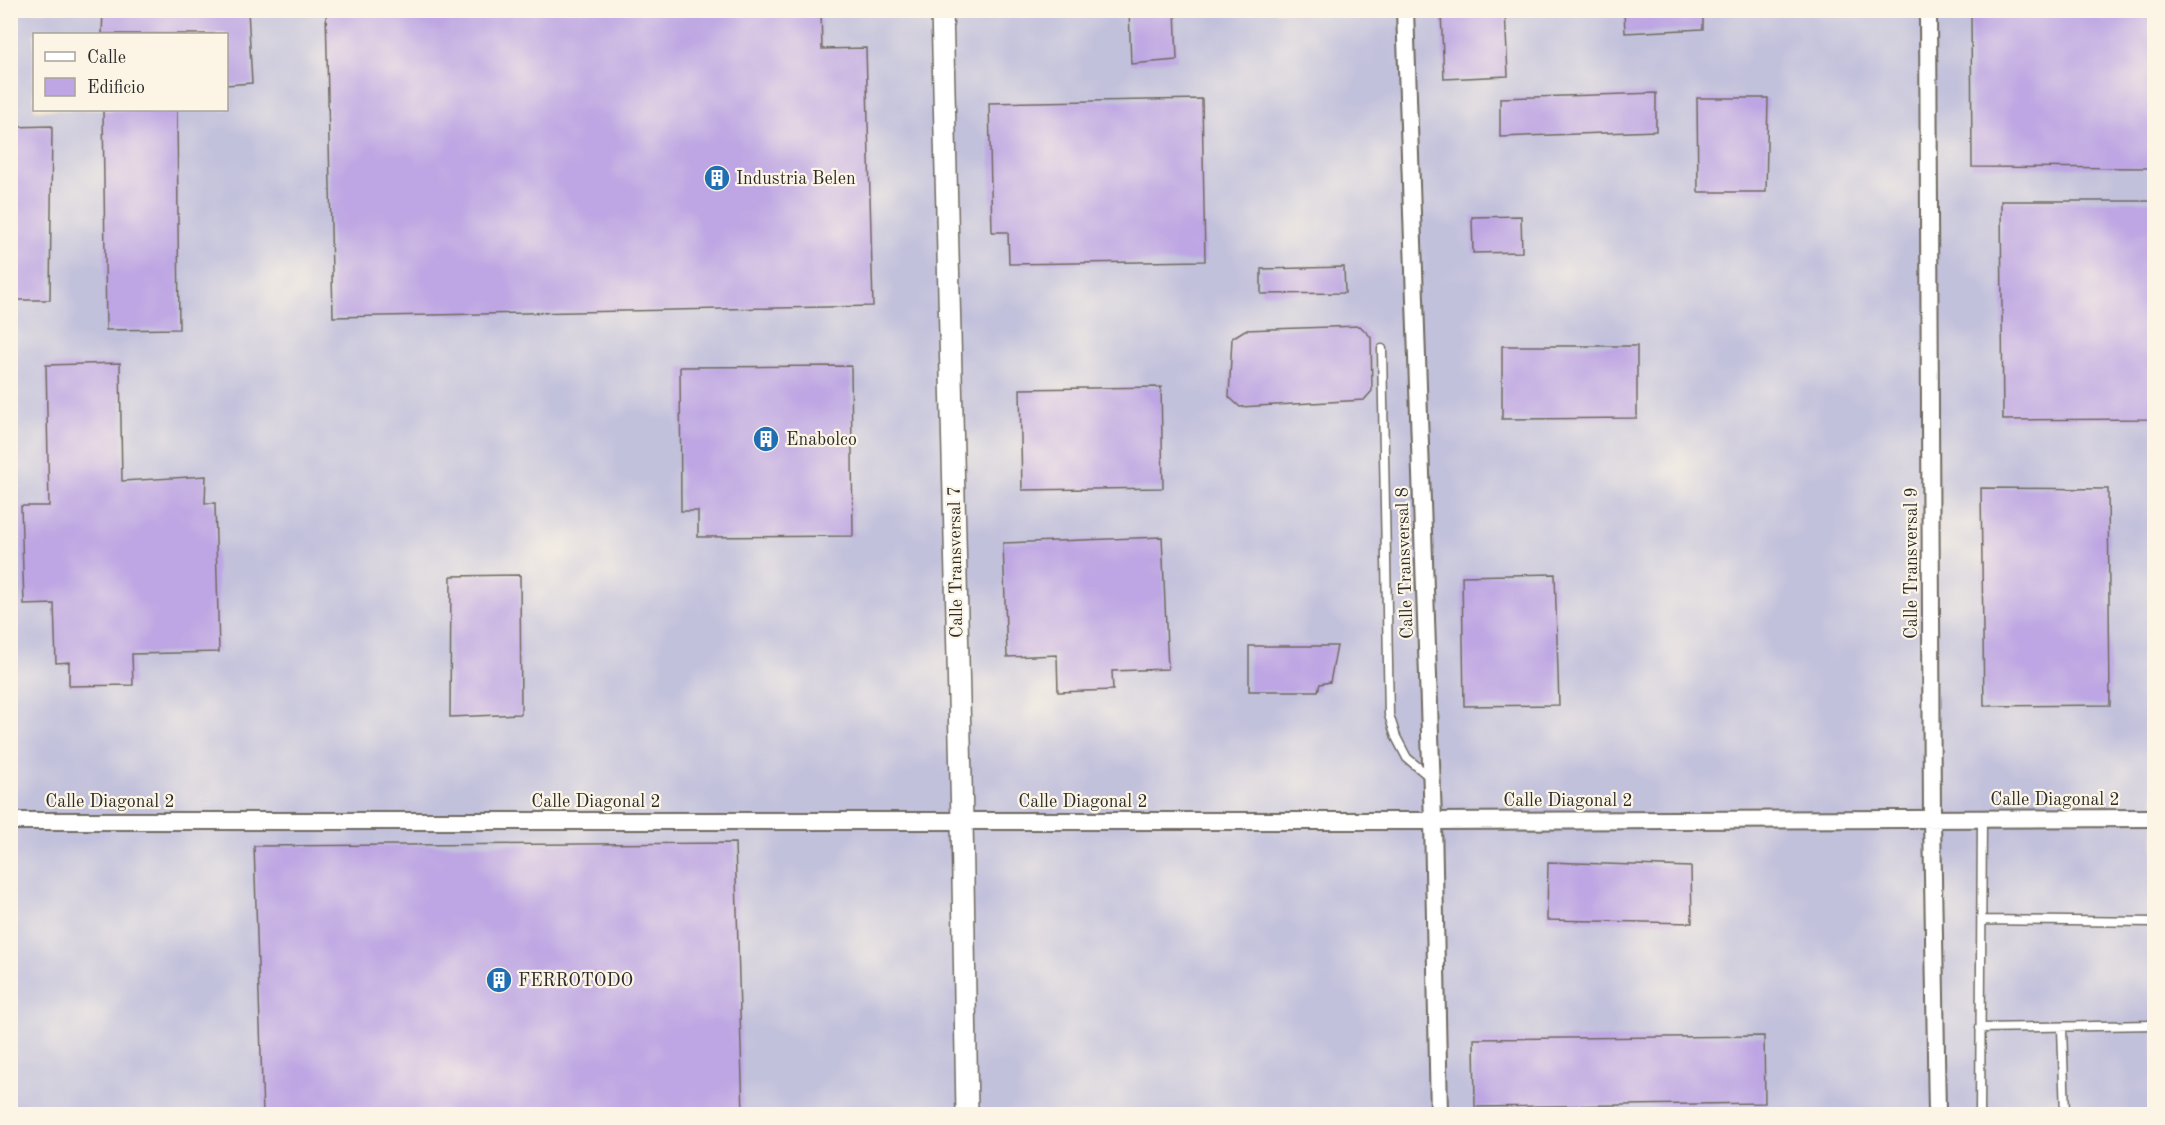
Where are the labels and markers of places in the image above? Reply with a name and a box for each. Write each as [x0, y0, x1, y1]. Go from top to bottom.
building icon: Industria Belen [702, 163, 732, 193]
place label: Industria Belen [736, 170, 856, 188]
building icon: Enabolco [751, 424, 781, 454]
place label: Enabolco [786, 431, 857, 449]
building icon: FERROTODO [484, 965, 514, 995]
place label: FERROTODO [518, 972, 633, 990]

